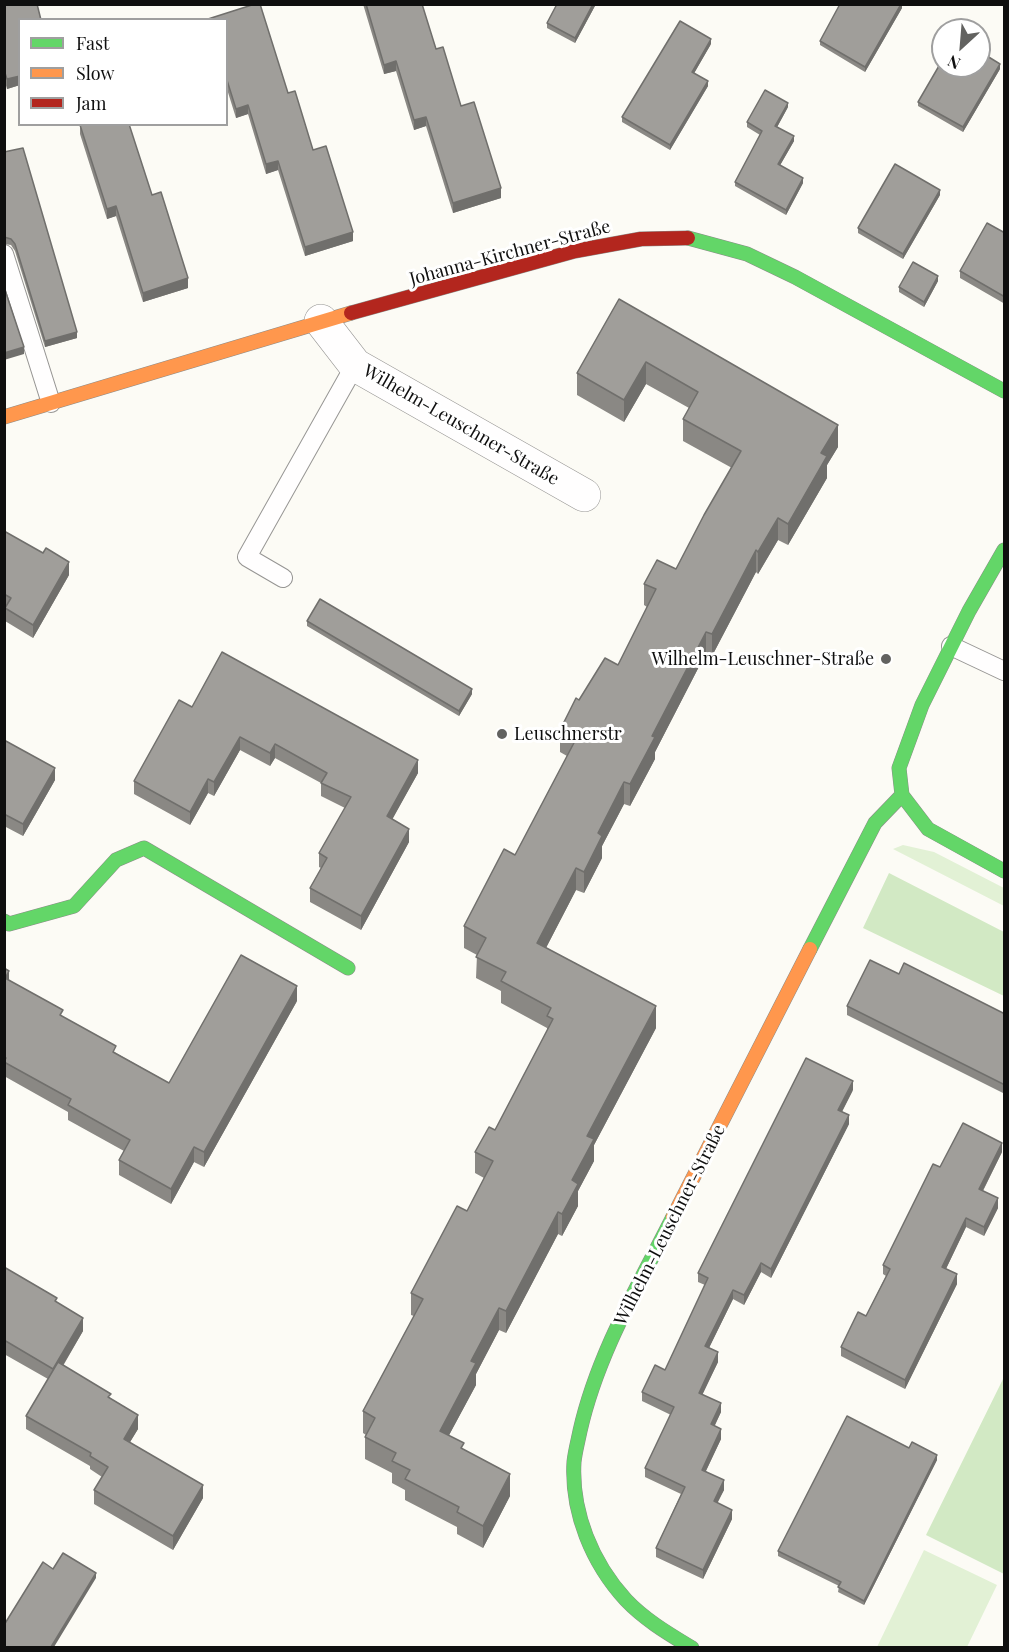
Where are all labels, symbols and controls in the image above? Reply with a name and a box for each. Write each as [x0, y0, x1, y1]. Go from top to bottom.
legend [18, 18, 228, 126]
north arrow [931, 18, 991, 78]
text: Fast [76, 31, 109, 55]
text: N [944, 51, 964, 75]
text: Slow [76, 61, 114, 85]
text: Jam [76, 91, 106, 115]
street label: Johanna-Kirchner-Straße [407, 216, 613, 290]
street label: Wilhelm-Leuschner-Straße [359, 360, 563, 490]
place label: Wilhelm-Leuschner-Straße [652, 648, 874, 670]
marker: Wilhelm-Leuschner-Straße [879, 652, 893, 666]
place label: Leuschnerstr [514, 723, 622, 745]
marker: Leuschnerstr [495, 727, 509, 741]
street label: Wilhelm-Leuschner-Straße [610, 1121, 730, 1329]

